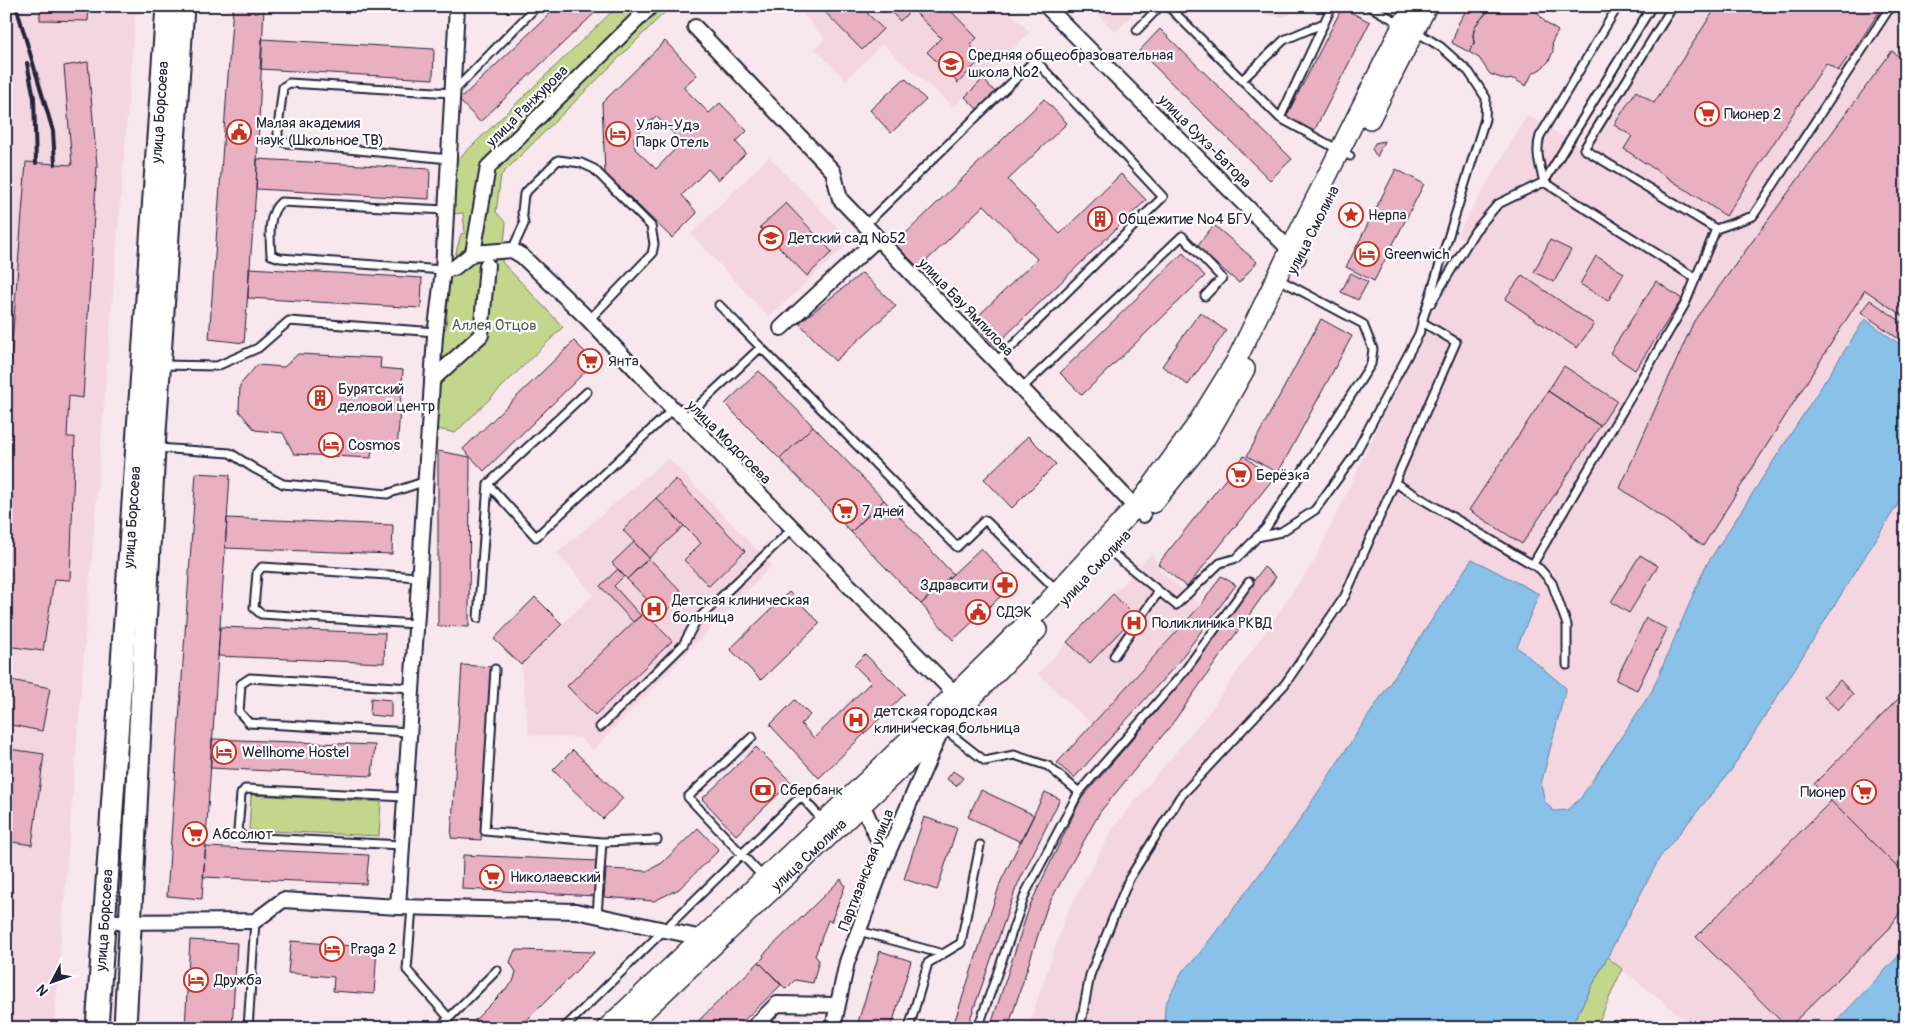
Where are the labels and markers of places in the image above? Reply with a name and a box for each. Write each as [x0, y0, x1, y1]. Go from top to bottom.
place label: Средняя общеобразовательная школа №2 [968, 46, 1173, 82]
school or university icon: Средняя общеобразовательная школа №2 [938, 51, 964, 77]
supermarket icon: Пионер 2 [1694, 101, 1720, 127]
place label: Пионер 2 [1724, 105, 1781, 124]
place label: Малая академия наук (Школьное ТВ) [256, 114, 384, 150]
place label: Улан-Удэ Парк Отель [636, 116, 709, 152]
public building icon: Малая академия наук (Школьное ТВ) [226, 119, 252, 145]
hotel icon: Улан-Удэ Парк Отель [605, 121, 631, 147]
place icon: Нерпа [1338, 202, 1364, 228]
building icon: Общежитие №4 БГУ [1087, 206, 1113, 232]
place label: Нерпа [1368, 206, 1407, 225]
place label: Общежитие №4 БГУ [1118, 210, 1252, 229]
school or university icon: Детский сад №52 [758, 225, 784, 251]
place label: Детский сад №52 [787, 229, 906, 248]
hotel icon: Greenwich [1354, 241, 1380, 267]
place label: Greenwich [1384, 245, 1449, 264]
supermarket icon: Янта [577, 348, 603, 374]
place label: Янта [608, 352, 639, 371]
place label: Бурятский деловой центр [338, 380, 435, 416]
building icon: Бурятский деловой центр [307, 385, 333, 411]
hotel icon: Cosmos [318, 432, 344, 458]
place label: Cosmos [348, 436, 400, 455]
supermarket icon: Берёзка [1226, 462, 1252, 488]
place label: Берёзка [1256, 466, 1310, 485]
supermarket icon: 7 дней [832, 498, 858, 524]
place label: 7 дней [862, 502, 904, 521]
pharmacy icon: Здравсити [992, 572, 1018, 598]
place label: Здравсити [920, 576, 988, 595]
place label: Детская клиническая больница [671, 591, 809, 627]
hospital icon: Детская клиническая больница [641, 596, 667, 622]
public building icon: СДЭК [965, 599, 991, 625]
place label: СДЭК [996, 603, 1032, 622]
hospital icon: Поликлиника РКВД [1121, 610, 1147, 636]
place label: Поликлиника РКВД [1152, 614, 1273, 633]
place label: детская городская клиническая больница [874, 702, 1020, 738]
hospital icon: детская городская клиническая больница [843, 707, 869, 733]
hotel icon: Wellhome Hostel [211, 739, 237, 765]
place label: Wellhome Hostel [242, 743, 349, 762]
bank icon: Сбербанк [750, 777, 776, 803]
supermarket icon: Пионер [1851, 779, 1877, 805]
place label: Сбербанк [780, 781, 843, 800]
place label: Пионер [1800, 783, 1846, 802]
supermarket icon: Абсолют [182, 821, 208, 847]
place label: Абсолют [212, 825, 274, 844]
supermarket icon: Николаевский [479, 864, 505, 890]
place label: Николаевский [510, 868, 601, 887]
hotel icon: Praga 2 [319, 936, 345, 962]
place label: Praga 2 [350, 940, 396, 959]
hotel icon: Дружба [183, 967, 209, 993]
place label: Дружба [213, 971, 262, 990]

